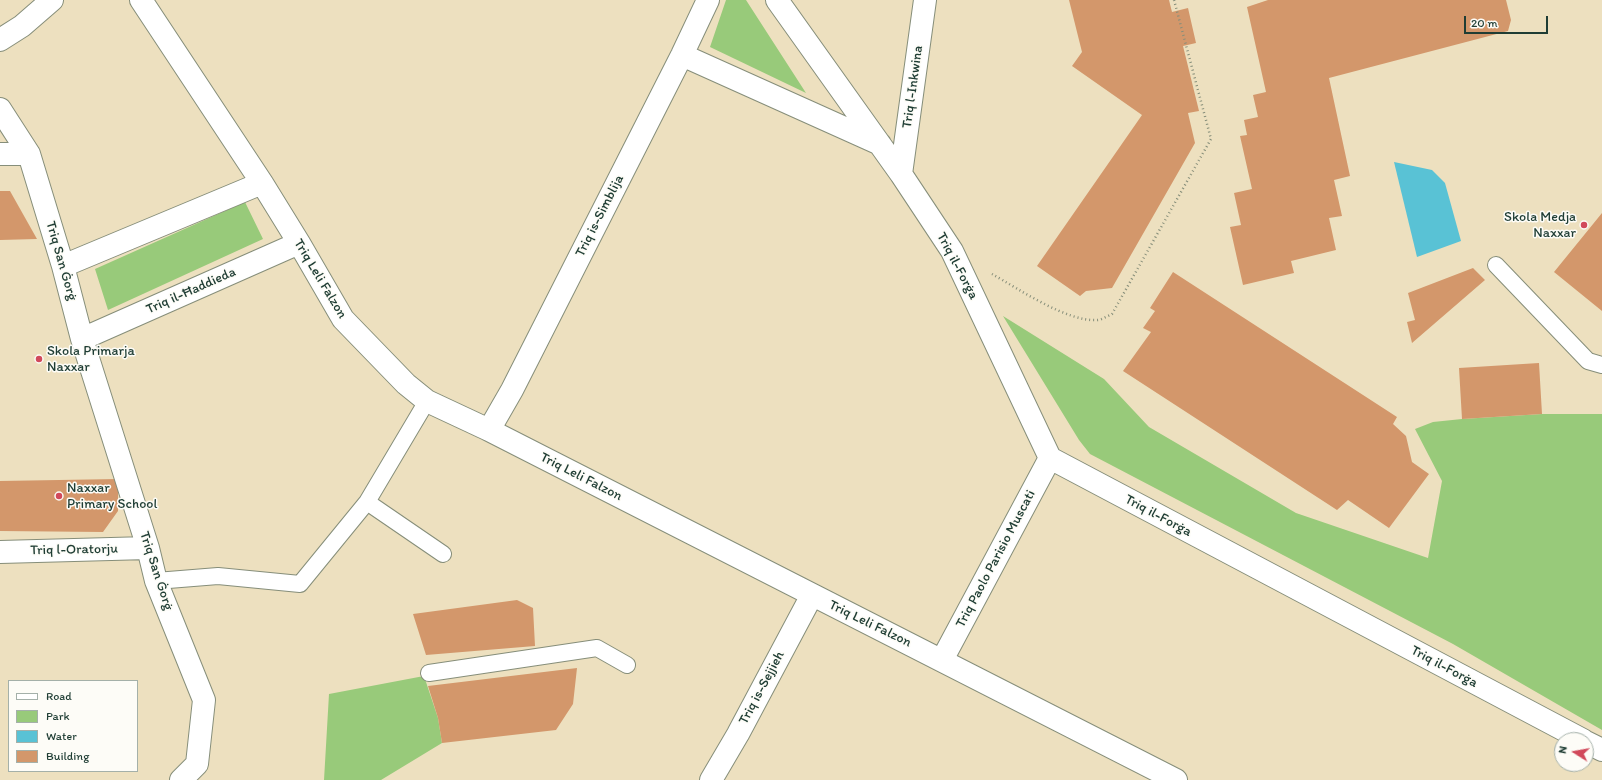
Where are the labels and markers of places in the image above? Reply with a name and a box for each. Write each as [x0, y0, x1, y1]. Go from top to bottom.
place label: Skola Medja Naxxar [1504, 209, 1576, 242]
marker: Skola Medja Naxxar [1579, 220, 1589, 230]
place label: Skola Primarja Naxxar [47, 343, 135, 376]
marker: Skola Primarja Naxxar [34, 354, 44, 364]
place label: Naxxar Primary School [67, 480, 157, 512]
marker: Naxxar Primary School [54, 491, 64, 501]

